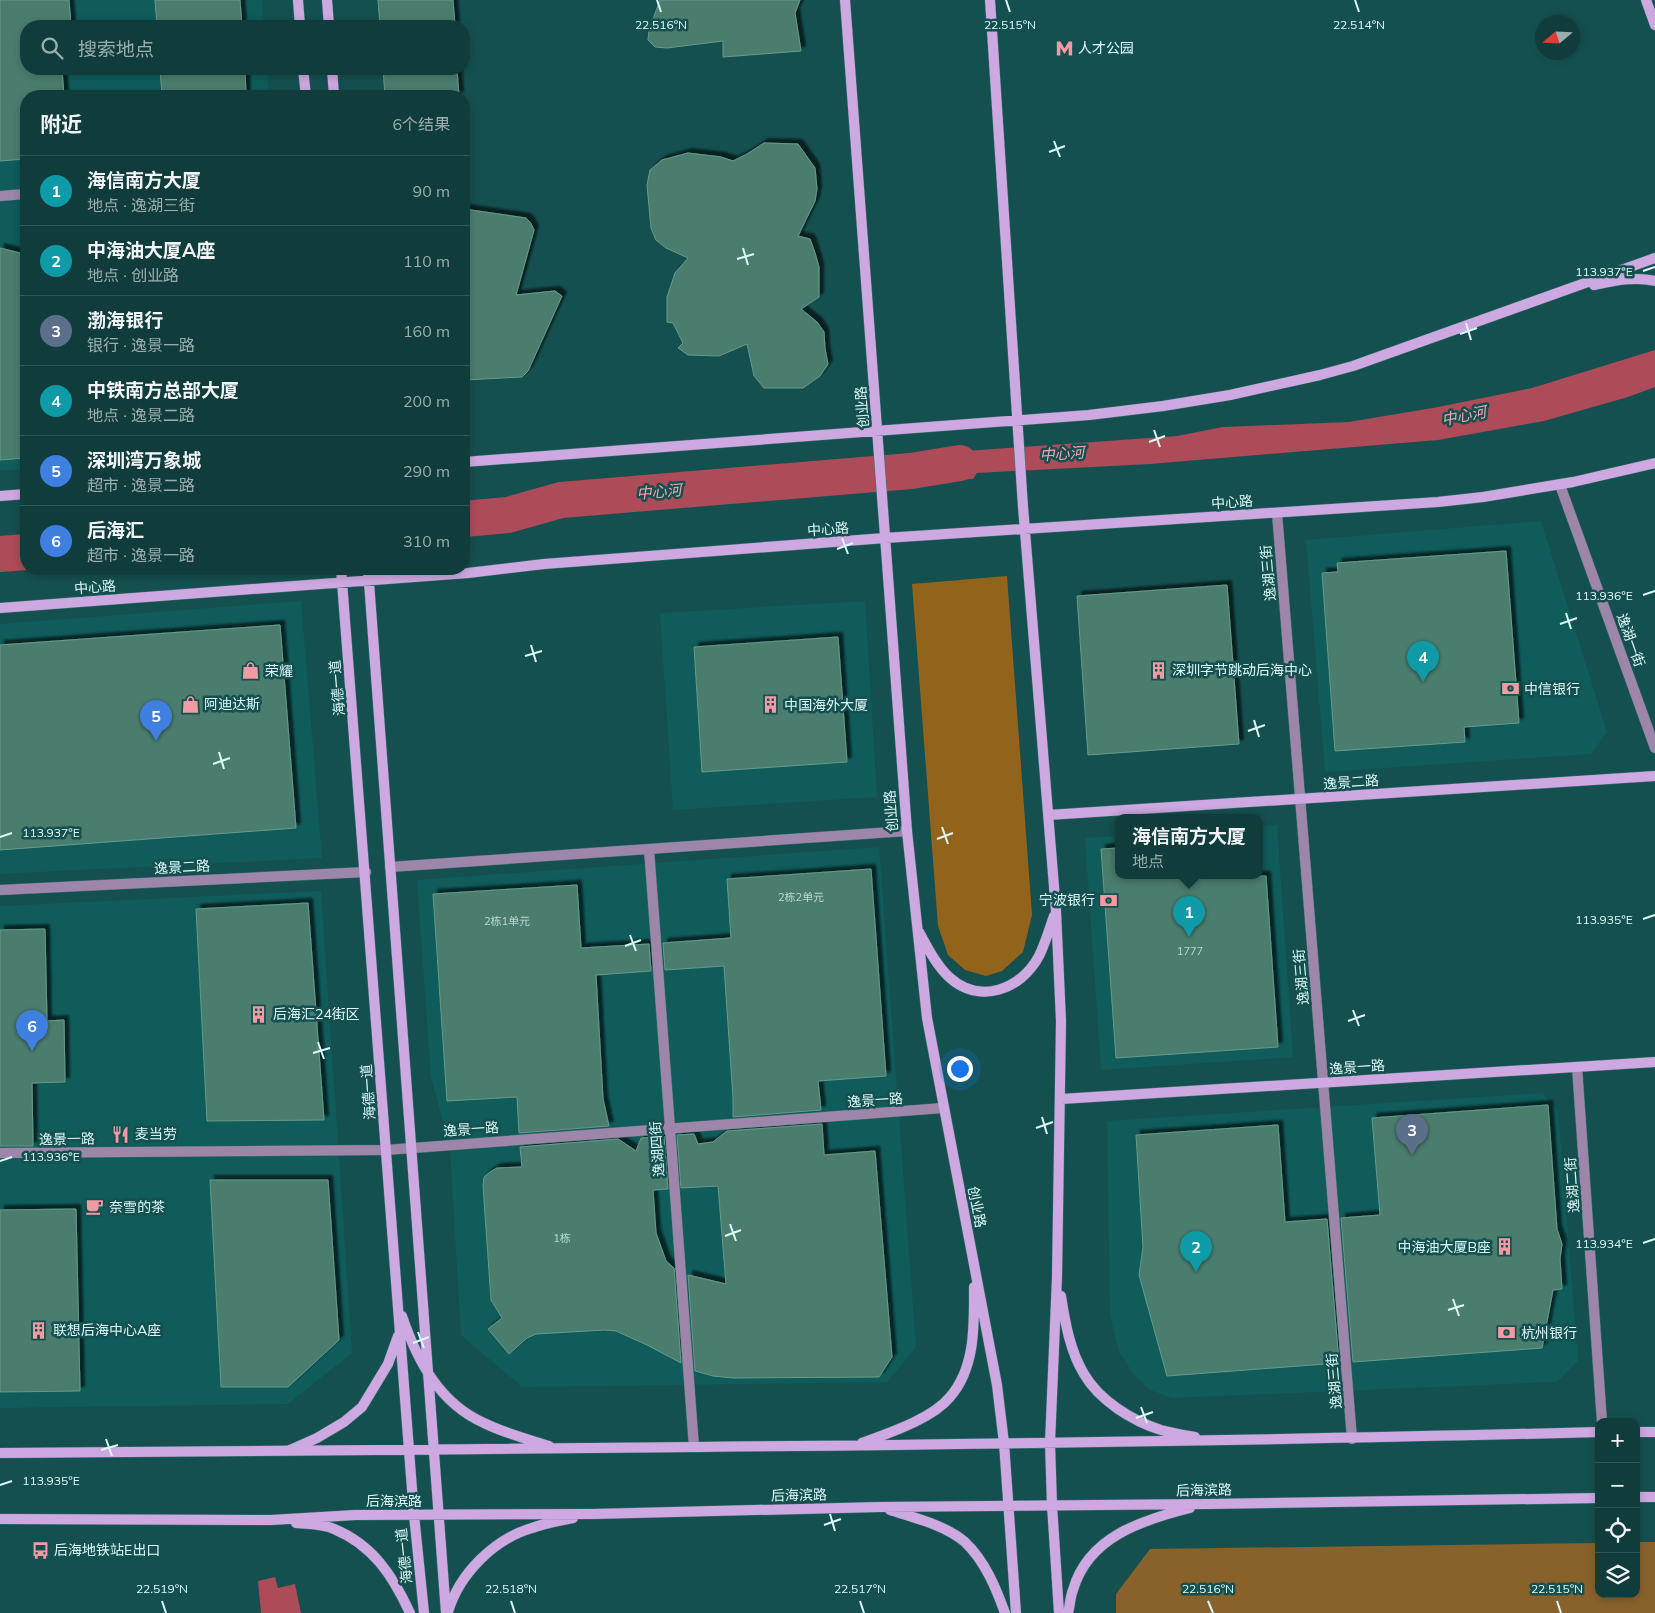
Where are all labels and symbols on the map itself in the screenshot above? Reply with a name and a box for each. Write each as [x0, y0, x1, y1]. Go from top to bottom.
north arrow [1535, 15, 1580, 60]
text: 22.516°N [635, 17, 687, 32]
text: 22.515°N [984, 17, 1036, 32]
text: 22.514°N [1333, 17, 1385, 32]
metro station icon: 人才公园 [1054, 38, 1074, 58]
place label: 人才公园 [1078, 39, 1134, 57]
text: 113.937°E [1575, 264, 1633, 279]
street label: 创业路 [852, 385, 872, 429]
water label: 中心河 [1440, 401, 1491, 429]
water label: 中心河 [1039, 442, 1088, 465]
water label: 中心河 [636, 480, 685, 503]
street label: 中心路 [1210, 492, 1254, 512]
street label: 中心路 [806, 519, 850, 539]
street label: 逸湖三街 [1257, 544, 1279, 602]
street label: 中心路 [73, 577, 117, 597]
text: 113.936°E [1575, 588, 1633, 603]
street label: 逸湖一街 [1613, 611, 1649, 669]
pin: 4 [1407, 641, 1439, 682]
street label: 海德一道 [326, 659, 348, 717]
building icon: 深圳字节跳动后海中心 [1148, 660, 1168, 680]
shop icon: 荣耀 [241, 661, 261, 681]
place label: 深圳字节跳动后海中心 [1172, 661, 1312, 679]
place label: 荣耀 [265, 662, 293, 680]
bank icon: 中信银行 [1500, 679, 1520, 699]
place label: 中信银行 [1524, 680, 1580, 698]
shop icon: 阿迪达斯 [180, 694, 200, 714]
place label: 阿迪达斯 [204, 695, 260, 713]
building icon: 中国海外大厦 [760, 695, 780, 715]
place label: 中国海外大厦 [784, 696, 868, 714]
pin: 5 [140, 700, 172, 741]
street label: 逸景二路 [1322, 771, 1380, 793]
street label: 创业路 [881, 789, 901, 833]
text: 113.937°E [22, 825, 80, 840]
street label: 逸景二路 [154, 857, 210, 877]
house number: 2栋2单元 [778, 890, 824, 904]
bank icon: 宁波银行 [1099, 890, 1119, 910]
place label: 宁波银行 [1039, 891, 1095, 909]
pin: 1 [1173, 896, 1205, 937]
text: 113.935°E [1575, 912, 1633, 927]
house number: 2栋1单元 [484, 914, 530, 928]
house number: 1777 [1177, 944, 1203, 958]
street label: 逸湖三街 [1290, 948, 1312, 1006]
building icon: 后海汇24街区 [249, 1004, 269, 1024]
place label: 后海汇24街区 [273, 1005, 360, 1023]
pin: 6 [16, 1010, 48, 1051]
your location [947, 1056, 973, 1082]
street label: 逸景一路 [1328, 1056, 1386, 1078]
street label: 海德一道 [357, 1063, 379, 1121]
street label: 逸景一路 [846, 1089, 904, 1111]
pin: 3 [1396, 1114, 1428, 1155]
street label: 逸景一路 [442, 1118, 500, 1140]
street label: 逸湖四街 [646, 1120, 668, 1178]
restaurant icon: 麦当劳 [111, 1124, 131, 1144]
place label: 麦当劳 [135, 1125, 177, 1143]
street label: 逸景一路 [39, 1130, 95, 1148]
text: 113.936°E [22, 1149, 80, 1164]
street label: 逸湖二街 [1561, 1156, 1583, 1214]
street label: 创业路 [964, 1185, 990, 1229]
cafe icon: 奈雪的茶 [85, 1197, 105, 1217]
place label: 奈雪的茶 [109, 1198, 165, 1216]
house number: 1栋 [553, 1231, 571, 1245]
pin: 2 [1180, 1231, 1212, 1272]
text: 113.934°E [1575, 1236, 1633, 1251]
building icon: 中海油大厦B座 [1495, 1237, 1515, 1257]
place label: 中海油大厦B座 [1397, 1238, 1491, 1256]
building icon: 联想后海中心A座 [29, 1320, 49, 1340]
place label: 联想后海中心A座 [53, 1321, 161, 1339]
bank icon: 杭州银行 [1497, 1323, 1517, 1343]
place label: 杭州银行 [1521, 1324, 1577, 1342]
street label: 逸湖三街 [1323, 1352, 1345, 1410]
text: 113.935°E [22, 1473, 80, 1488]
street label: 后海滨路 [1176, 1481, 1232, 1499]
street label: 后海滨路 [771, 1486, 827, 1504]
street label: 后海滨路 [366, 1492, 422, 1510]
street label: 海德一道 [392, 1527, 416, 1585]
bus stop icon: 后海地铁站E出口 [30, 1540, 50, 1560]
place label: 后海地铁站E出口 [54, 1541, 160, 1559]
text: 22.519°N [136, 1581, 188, 1596]
text: 22.518°N [485, 1581, 537, 1596]
text: 22.517°N [834, 1581, 886, 1596]
text: 22.516°N [1182, 1581, 1234, 1596]
text: 22.515°N [1531, 1581, 1583, 1596]

